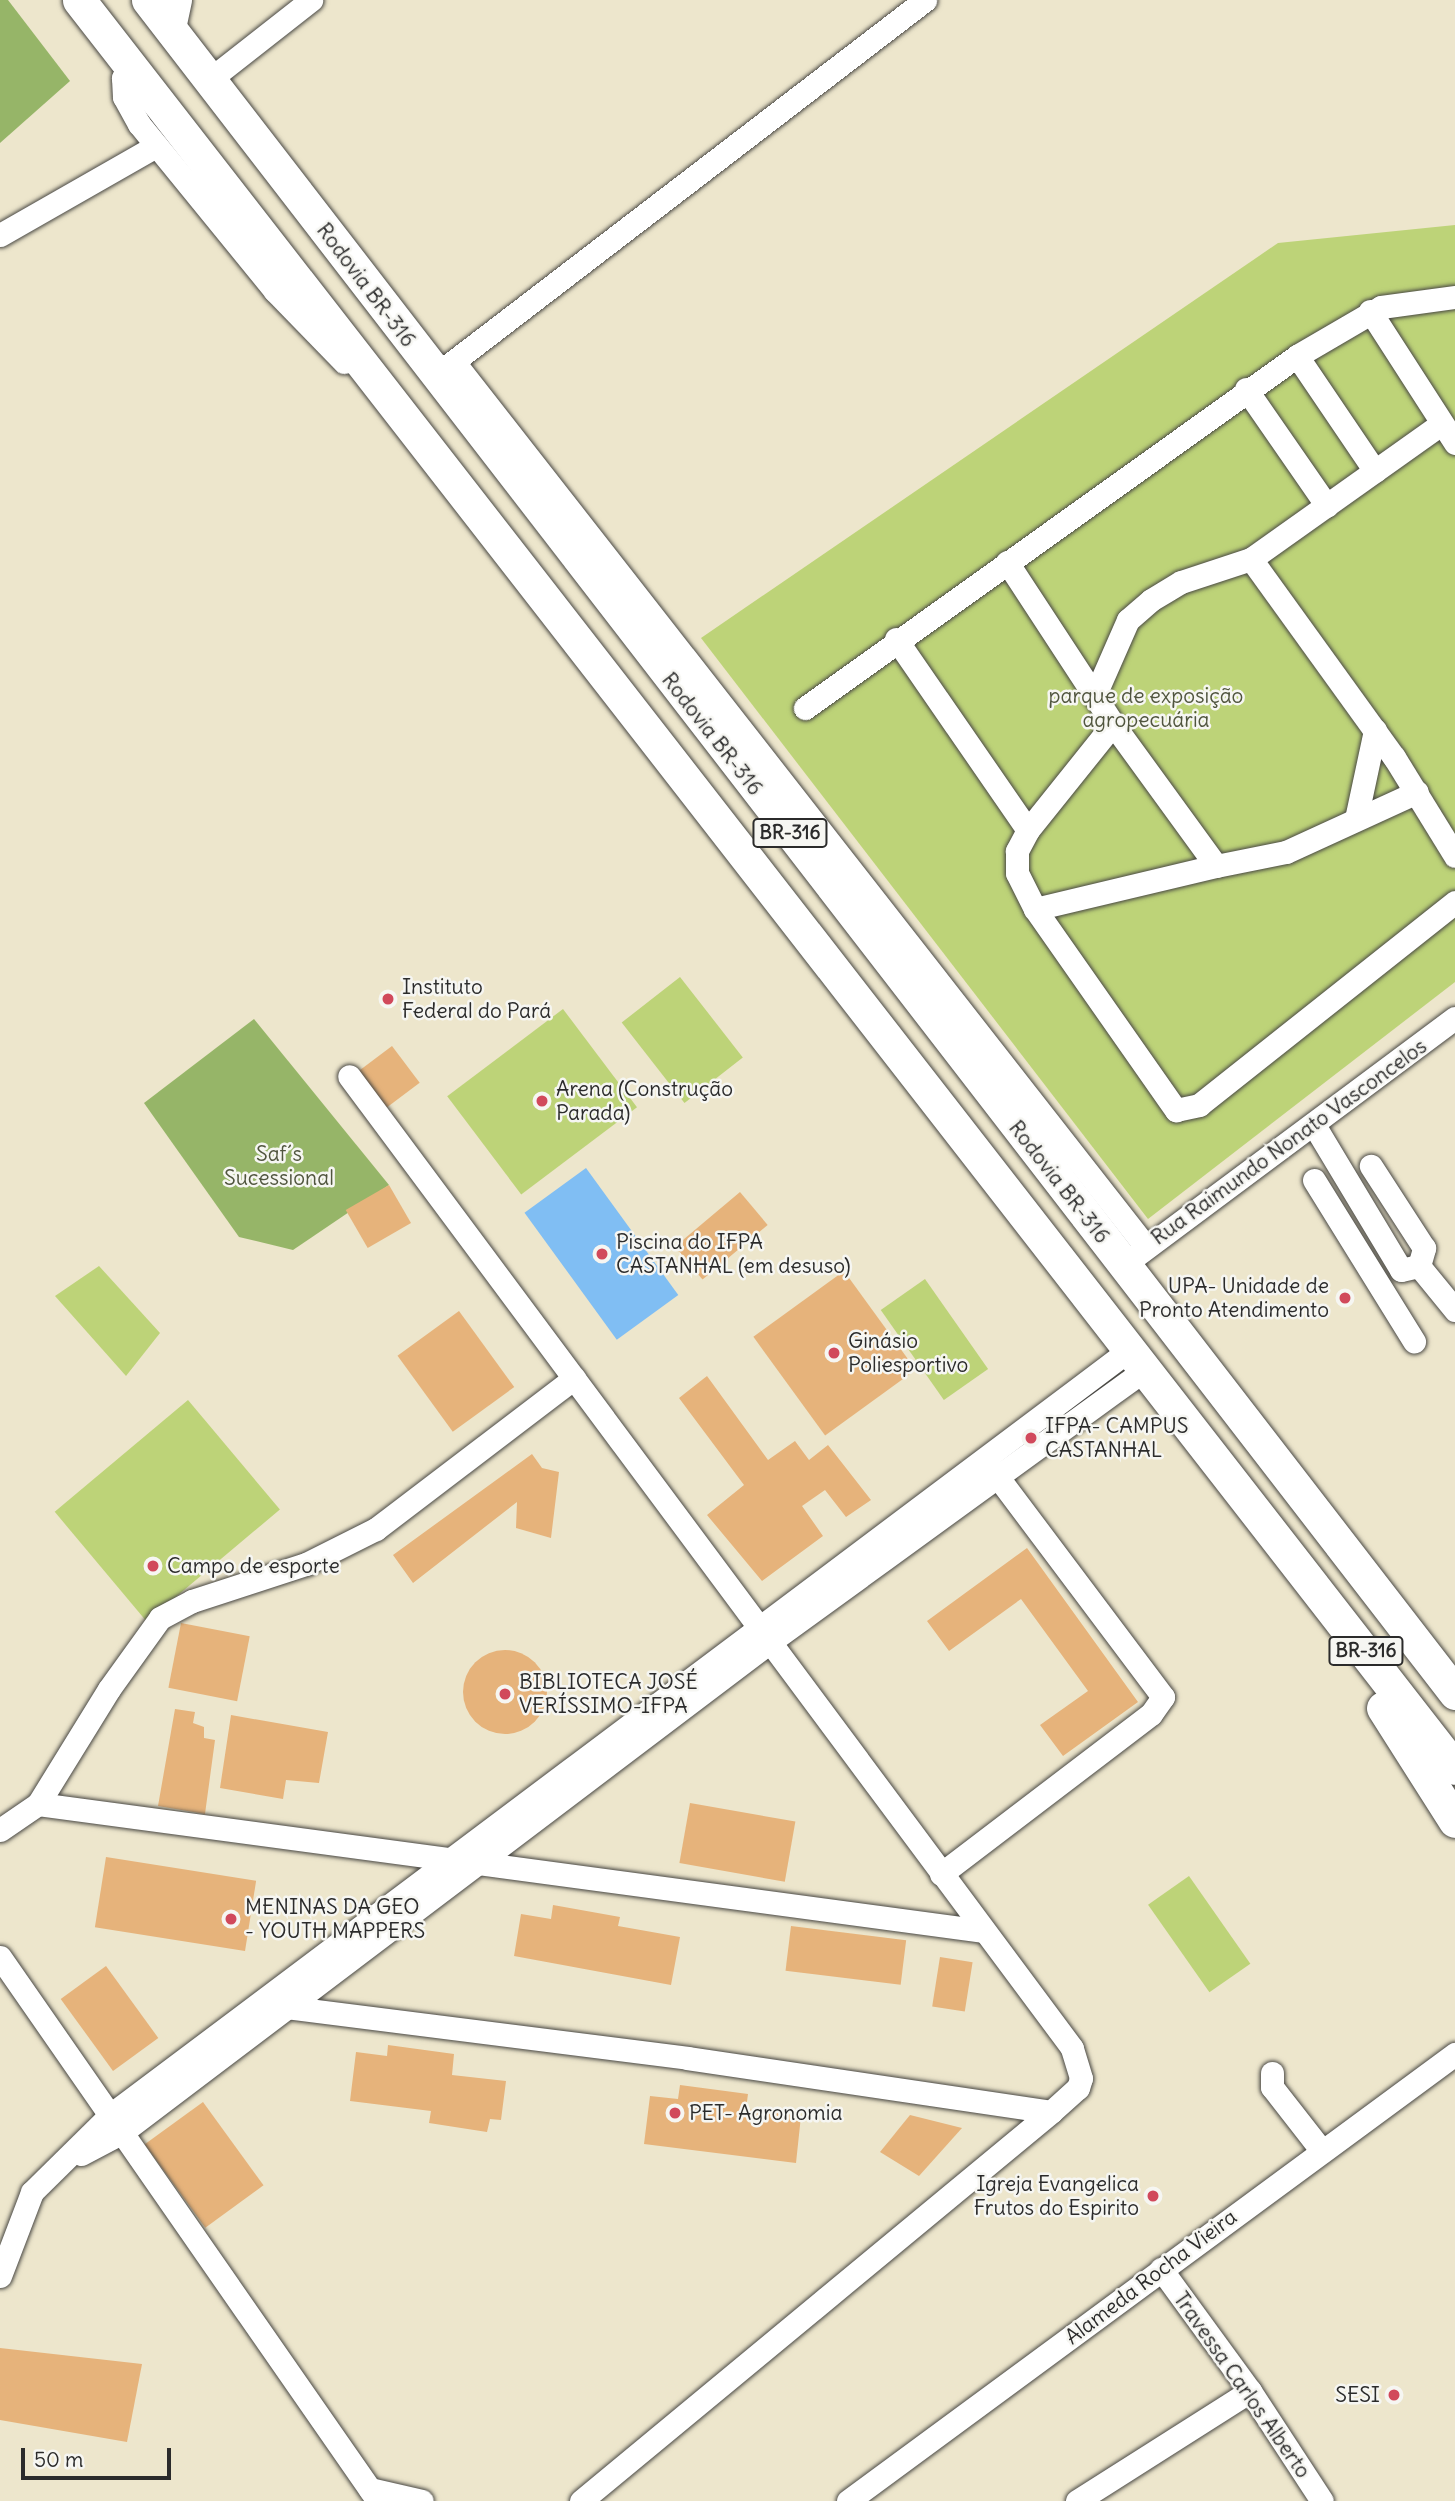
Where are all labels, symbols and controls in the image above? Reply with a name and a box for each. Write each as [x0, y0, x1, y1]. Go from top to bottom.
street label: Rodovia BR-316 [311, 218, 421, 352]
street label: Rodovia BR-316 [656, 668, 768, 800]
park label: parque de exposição agropecuária [1049, 683, 1243, 733]
road number: BR-316 [752, 818, 828, 848]
place label: Instituto Federal do Pará [402, 974, 551, 1024]
marker: Instituto Federal do Pará [380, 991, 396, 1007]
street label: Rua Raimundo Nonato Vasconcelos [1146, 1034, 1432, 1250]
place label: Arena (Construção Parada) [556, 1076, 733, 1126]
marker: Arena (Construção Parada) [534, 1093, 550, 1109]
street label: Rodovia BR-316 [1003, 1116, 1115, 1248]
park label: Saf´s Sucessional [224, 1141, 334, 1191]
place label: Piscina do IFPA CASTANHAL (em desuso) [616, 1229, 851, 1279]
marker: Piscina do IFPA CASTANHAL (em desuso) [594, 1246, 610, 1262]
place label: UPA- Unidade de Pronto Atendimento [1139, 1273, 1329, 1323]
marker: UPA- Unidade de Pronto Atendimento [1335, 1288, 1355, 1308]
place label: Ginásio Poliesportivo [848, 1328, 968, 1378]
marker: Ginásio Poliesportivo [826, 1345, 842, 1361]
place label: IFPA- CAMPUS CASTANHAL [1045, 1413, 1189, 1463]
marker: IFPA- CAMPUS CASTANHAL [1023, 1430, 1039, 1446]
place label: Campo de esporte [167, 1553, 340, 1579]
marker: Campo de esporte [145, 1558, 161, 1574]
road number: BR-316 [1328, 1636, 1404, 1666]
place label: BIBLIOTECA JOSÉ VERÍSSIMO-IFPA [519, 1669, 698, 1719]
marker: BIBLIOTECA JOSÉ VERÍSSIMO-IFPA [497, 1686, 513, 1702]
place label: MENINAS DA GEO - YOUTH MAPPERS [245, 1894, 425, 1944]
marker: MENINAS DA GEO - YOUTH MAPPERS [223, 1911, 239, 1927]
place label: PET- Agronomia [689, 2100, 842, 2126]
marker: PET- Agronomia [667, 2105, 683, 2121]
place label: Igreja Evangelica Frutos do Espirito [974, 2171, 1139, 2221]
marker: Igreja Evangelica Frutos do Espirito [1145, 2188, 1161, 2204]
street label: Alameda Rocha Vieira [1060, 2204, 1242, 2350]
street label: Travessa Carlos Alberto [1168, 2287, 1316, 2483]
place label: SESI [1335, 2382, 1380, 2408]
marker: SESI [1386, 2387, 1402, 2403]
scale bar [24, 2434, 175, 2478]
text: 50 m [34, 2446, 83, 2473]

